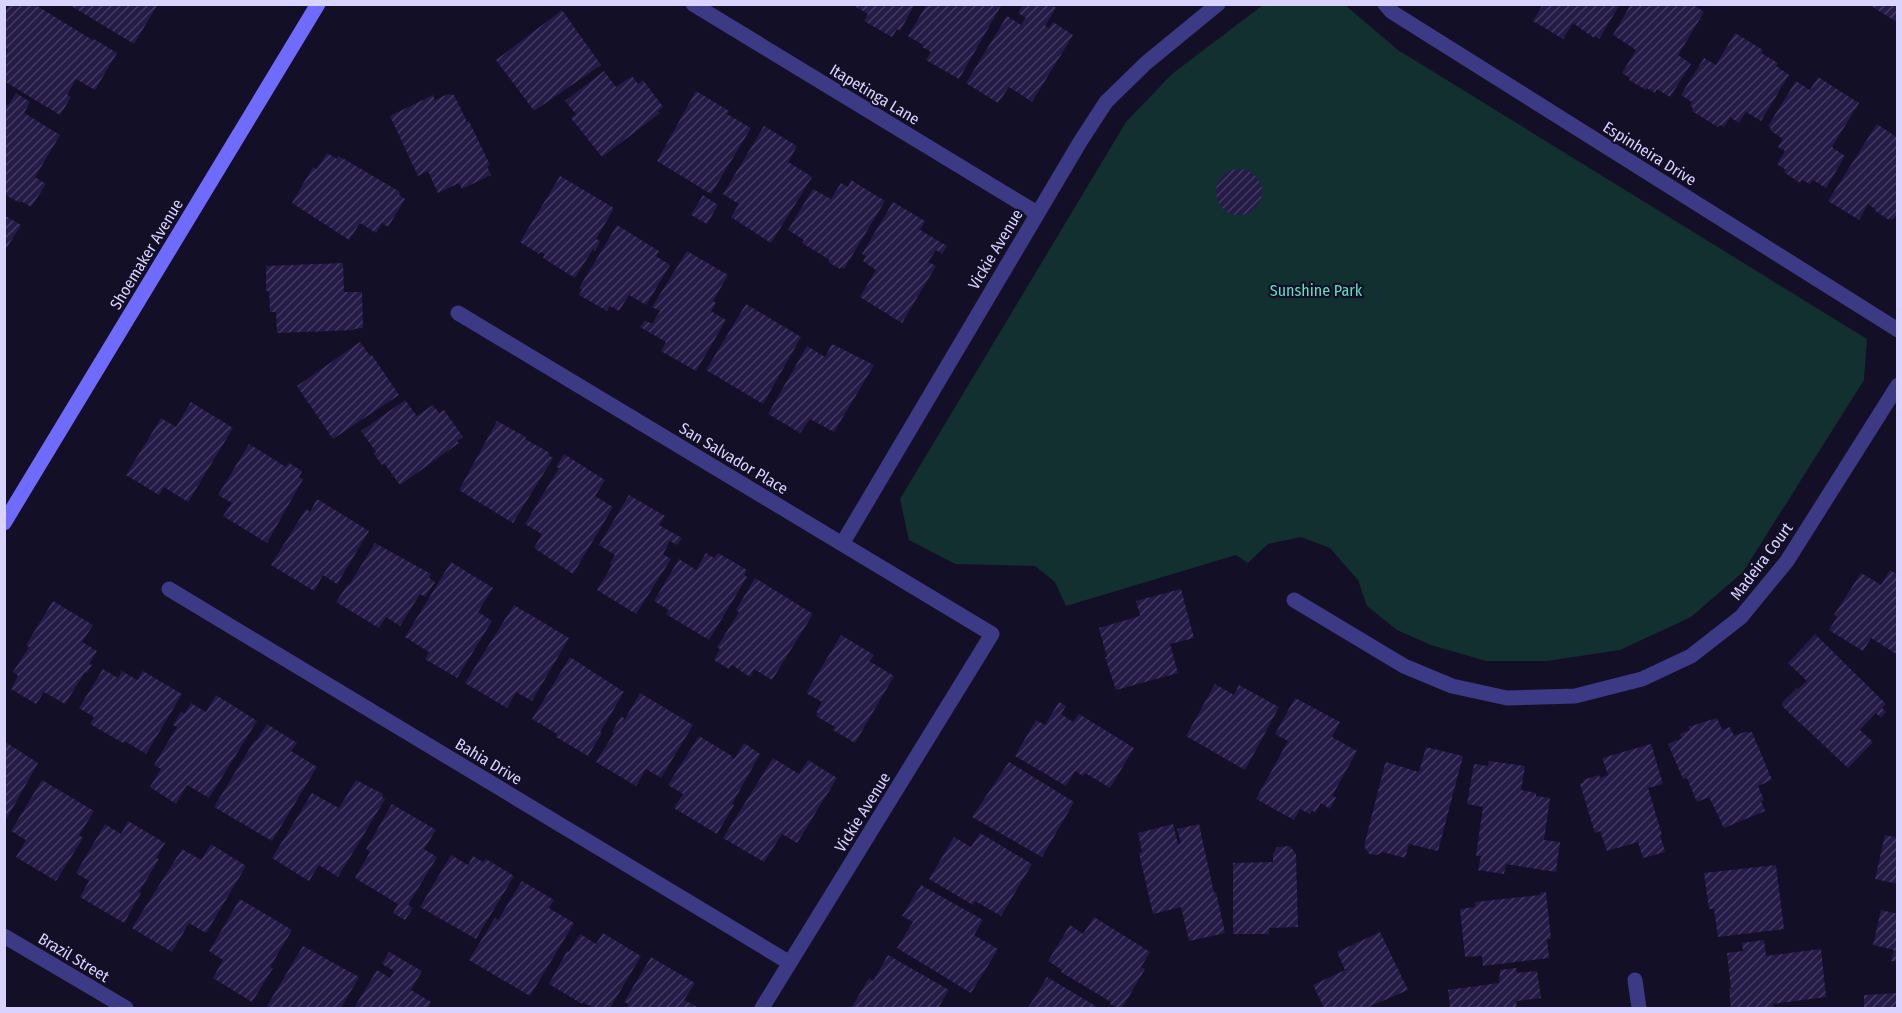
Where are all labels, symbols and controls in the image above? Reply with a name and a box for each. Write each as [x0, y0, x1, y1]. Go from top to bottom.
street label: Itapetinga Lane [826, 60, 923, 129]
street label: Espinheira Drive [1600, 117, 1700, 190]
street label: Shoemaker Avenue [106, 196, 187, 313]
street label: Vickie Avenue [964, 206, 1027, 293]
park label: Sunshine Park [1270, 281, 1363, 300]
street label: San Salvador Place [676, 419, 792, 498]
street label: Madeira Court [1726, 518, 1797, 604]
street label: Bahia Drive [452, 734, 526, 789]
street label: Vickie Avenue [830, 769, 894, 856]
street label: Brazil Street [35, 929, 113, 986]

